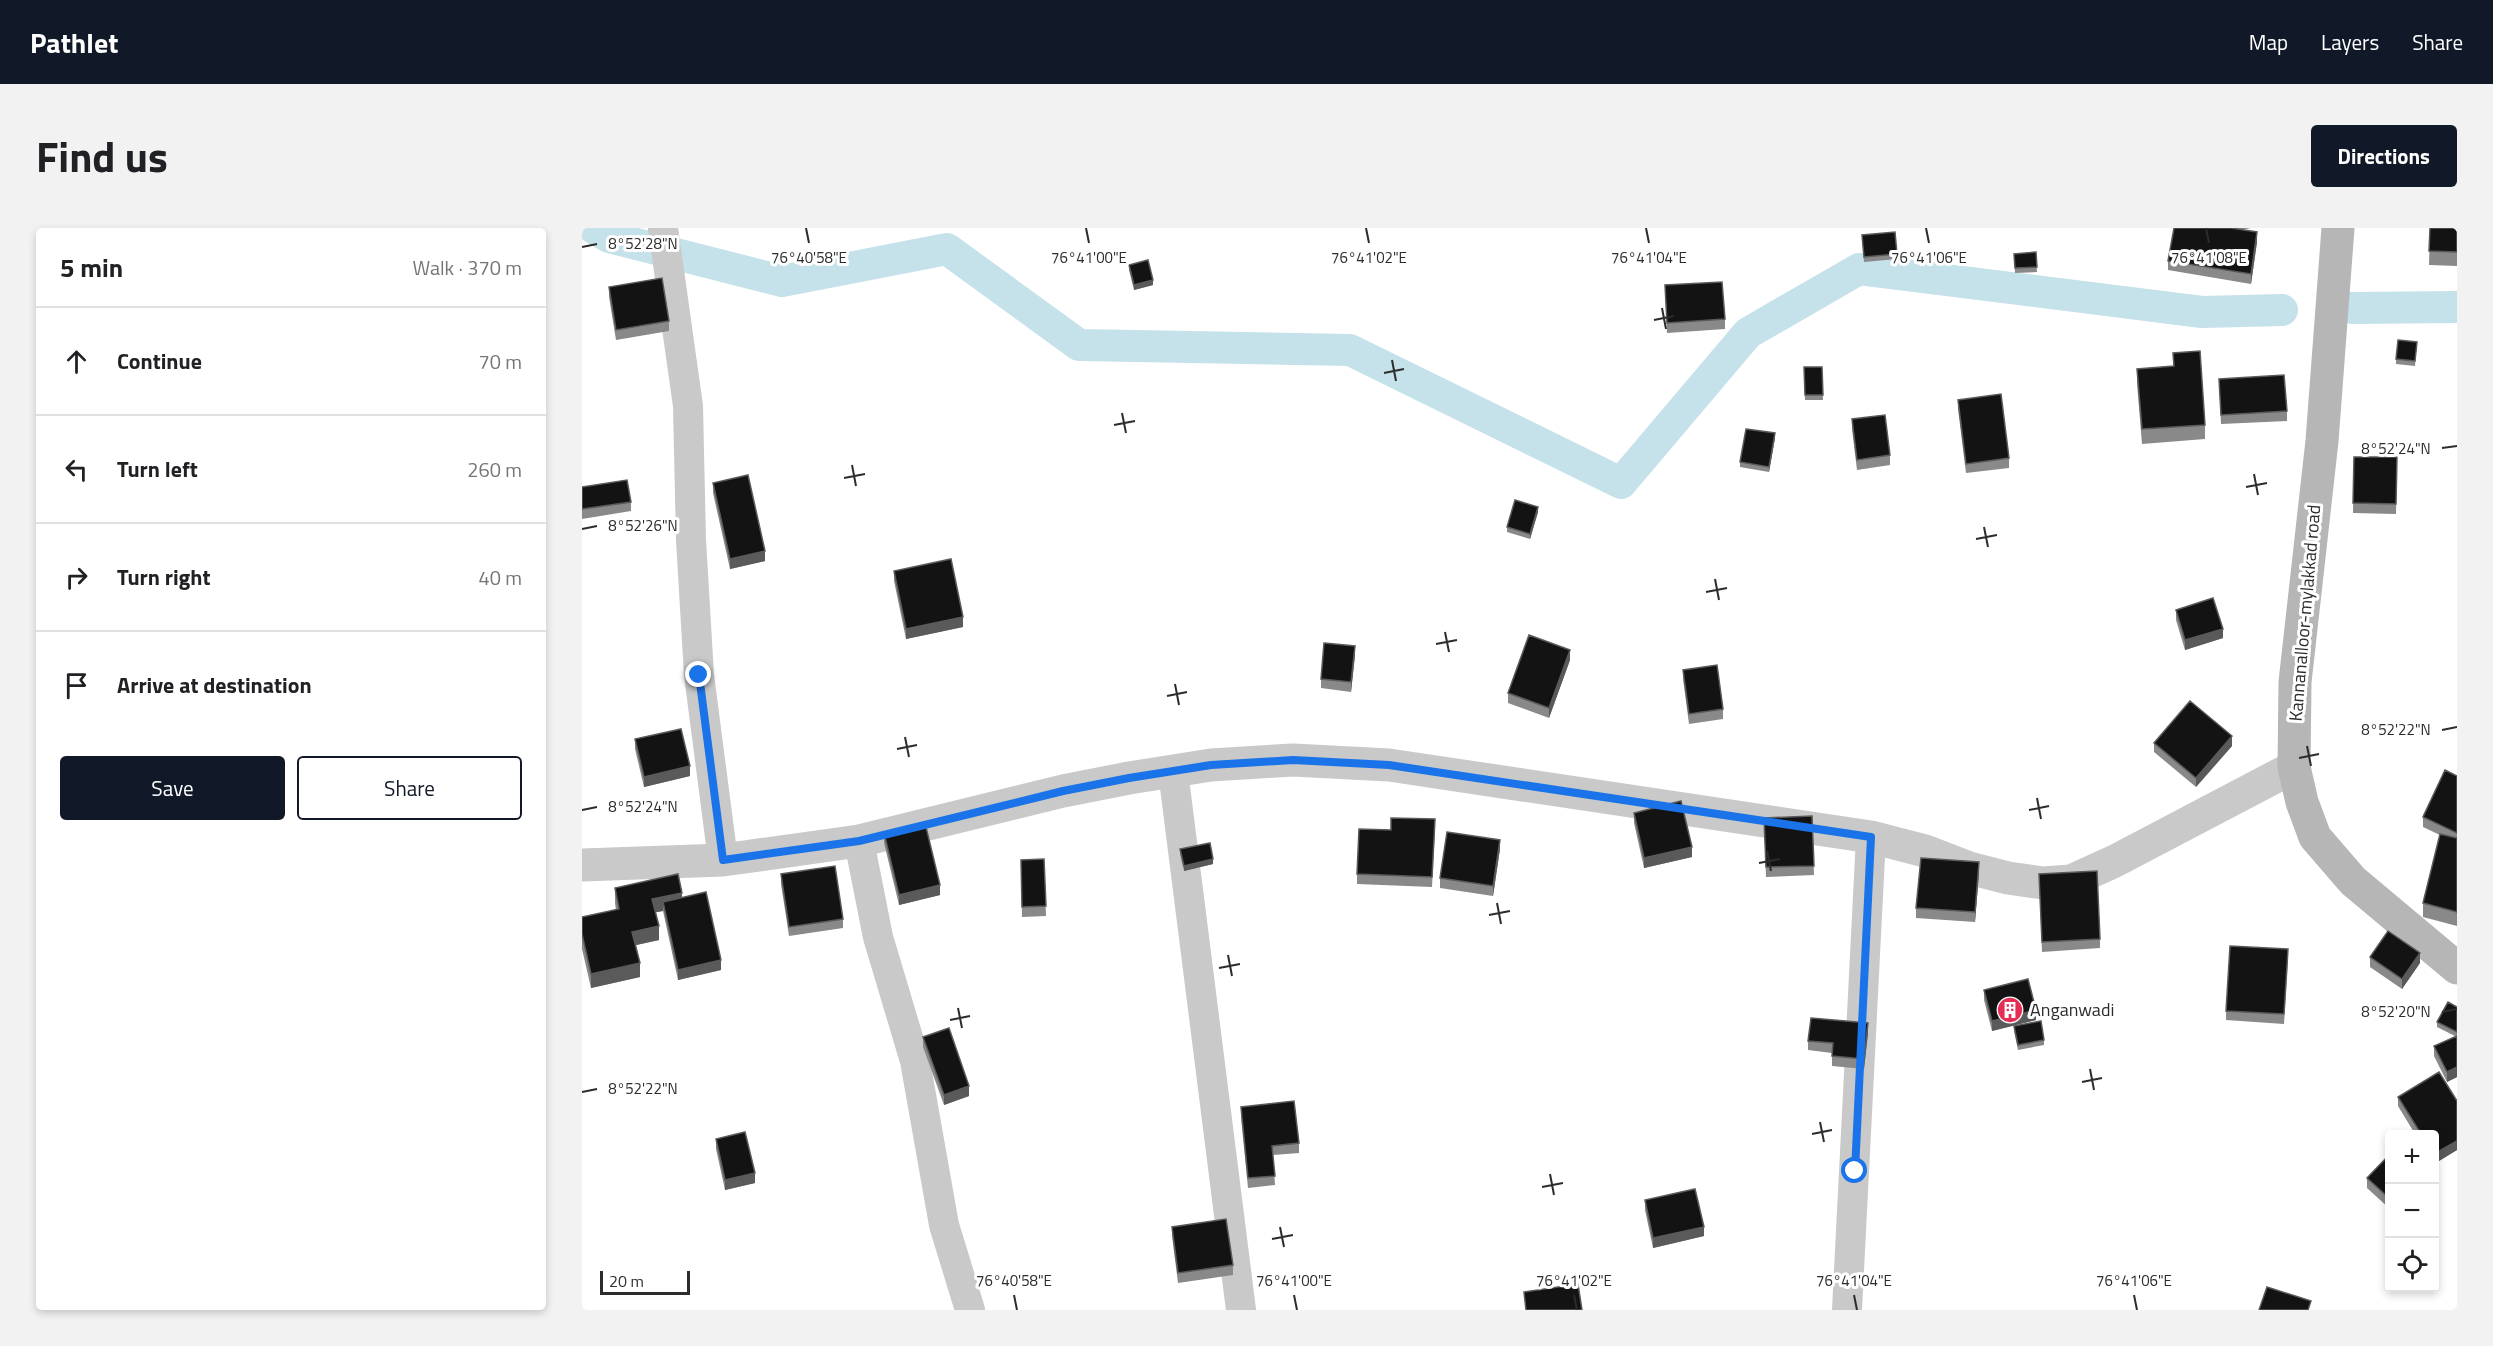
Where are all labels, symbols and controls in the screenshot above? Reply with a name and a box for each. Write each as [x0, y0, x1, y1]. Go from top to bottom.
text: Pathlet [30, 21, 118, 64]
text: Map [2249, 26, 2288, 58]
text: Layers [2321, 26, 2379, 58]
text: Share [2412, 26, 2463, 58]
text: Find us [36, 124, 168, 188]
button: Directions [2311, 125, 2457, 187]
text: 8°52'28"N [608, 232, 678, 255]
text: 76°40'58"E [771, 246, 847, 269]
text: 76°41'00"E [1051, 246, 1127, 269]
text: 76°41'02"E [1331, 246, 1407, 269]
text: 76°41'04"E [1611, 246, 1687, 269]
text: 76°41'06"E [1891, 246, 1967, 269]
text: 76°41'08"E [2171, 246, 2247, 269]
text: 5 min [60, 248, 123, 287]
text: Walk · 370 m [413, 252, 522, 283]
text: Continue [117, 344, 202, 378]
icon: ahead [60, 345, 93, 378]
text: 70 m [478, 346, 522, 377]
text: 8°52'24"N [2361, 437, 2431, 460]
text: Turn left [117, 452, 198, 486]
icon: left [60, 453, 93, 486]
text: 260 m [467, 454, 522, 485]
street label: Kannanalloor-mylakkad road [2282, 503, 2327, 722]
text: 8°52'26"N [608, 514, 678, 537]
text: Turn right [117, 560, 211, 594]
icon: right [60, 561, 93, 594]
text: 40 m [478, 562, 522, 593]
route end [685, 661, 711, 687]
text: Arrive at destination [117, 668, 312, 702]
icon: arrive [60, 669, 93, 702]
text: 8°52'22"N [2361, 718, 2431, 741]
button: Save [60, 756, 285, 820]
button: Share [297, 756, 522, 820]
text: 8°52'24"N [608, 795, 678, 818]
building icon: Anganwadi [1995, 995, 2025, 1025]
place label: Anganwadi [2030, 996, 2114, 1023]
text: 8°52'20"N [2361, 1000, 2431, 1023]
text: 8°52'22"N [608, 1077, 678, 1100]
map controls [2385, 1130, 2439, 1292]
button: + [2385, 1130, 2439, 1184]
route start [1841, 1157, 1867, 1183]
button: − [2385, 1184, 2439, 1238]
button: locate [2385, 1238, 2439, 1292]
scale bar [600, 1268, 690, 1296]
text: 20 m [609, 1269, 644, 1293]
text: 76°40'58"E [976, 1269, 1052, 1292]
text: 76°41'00"E [1256, 1269, 1332, 1292]
text: 76°41'02"E [1536, 1269, 1612, 1292]
text: 76°41'04"E [1816, 1269, 1892, 1292]
text: 76°41'06"E [2096, 1269, 2172, 1292]

